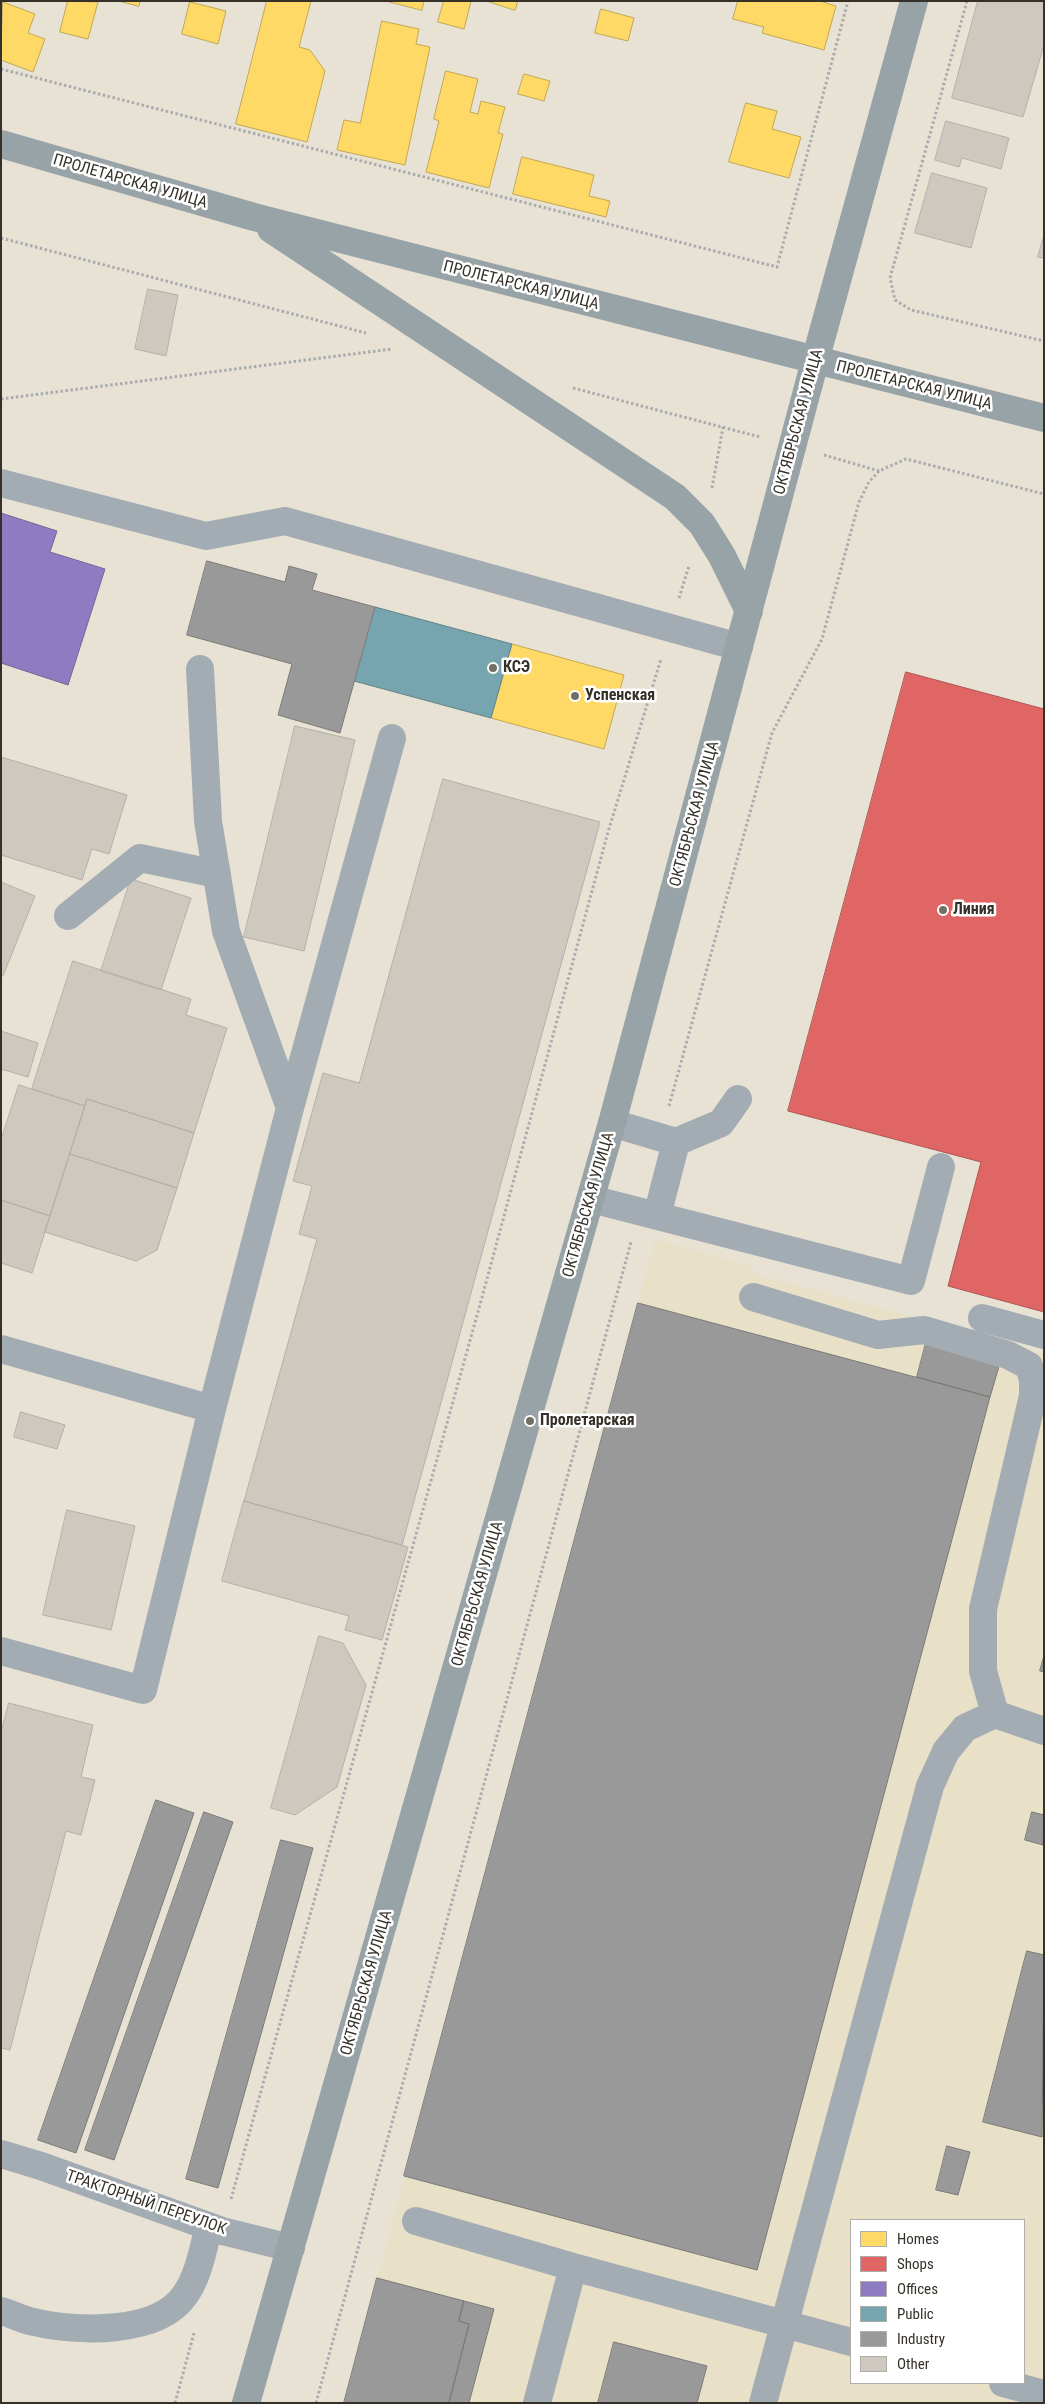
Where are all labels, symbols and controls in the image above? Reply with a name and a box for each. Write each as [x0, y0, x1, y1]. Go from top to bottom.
street label: ПРОЛЕТАРСКАЯ УЛИЦА [51, 151, 209, 213]
street label: ПРОЛЕТАРСКАЯ УЛИЦА [441, 257, 601, 315]
street label: ОКТЯБРЬСКАЯ УЛИЦА [770, 347, 828, 497]
street label: ПРОЛЕТАРСКАЯ УЛИЦА [834, 357, 994, 415]
place label: КСЭ [503, 658, 530, 678]
marker: КСЭ [487, 662, 499, 674]
place label: Успенская [585, 686, 655, 706]
marker: Успенская [569, 690, 581, 702]
street label: ОКТЯБРЬСКАЯ УЛИЦА [666, 739, 724, 889]
place label: Линия [953, 900, 995, 920]
marker: Линия [937, 904, 949, 916]
street label: ОКТЯБРЬСКАЯ УЛИЦА [559, 1130, 619, 1280]
place label: Пролетарская [540, 1411, 635, 1431]
marker: Пролетарская [524, 1415, 536, 1427]
street label: ОКТЯБРЬСКАЯ УЛИЦА [448, 1519, 508, 1669]
street label: ОКТЯБРЬСКАЯ УЛИЦА [337, 1908, 397, 2058]
street label: ТРАКТОРНЫЙ ПЕРЕУЛОК [63, 2167, 229, 2239]
legend [850, 2219, 1025, 2384]
text: Homes [897, 2230, 939, 2248]
text: Shops [897, 2255, 934, 2273]
text: Offices [897, 2280, 938, 2298]
text: Public [897, 2305, 934, 2323]
text: Industry [897, 2330, 945, 2348]
text: Other [897, 2355, 929, 2373]

